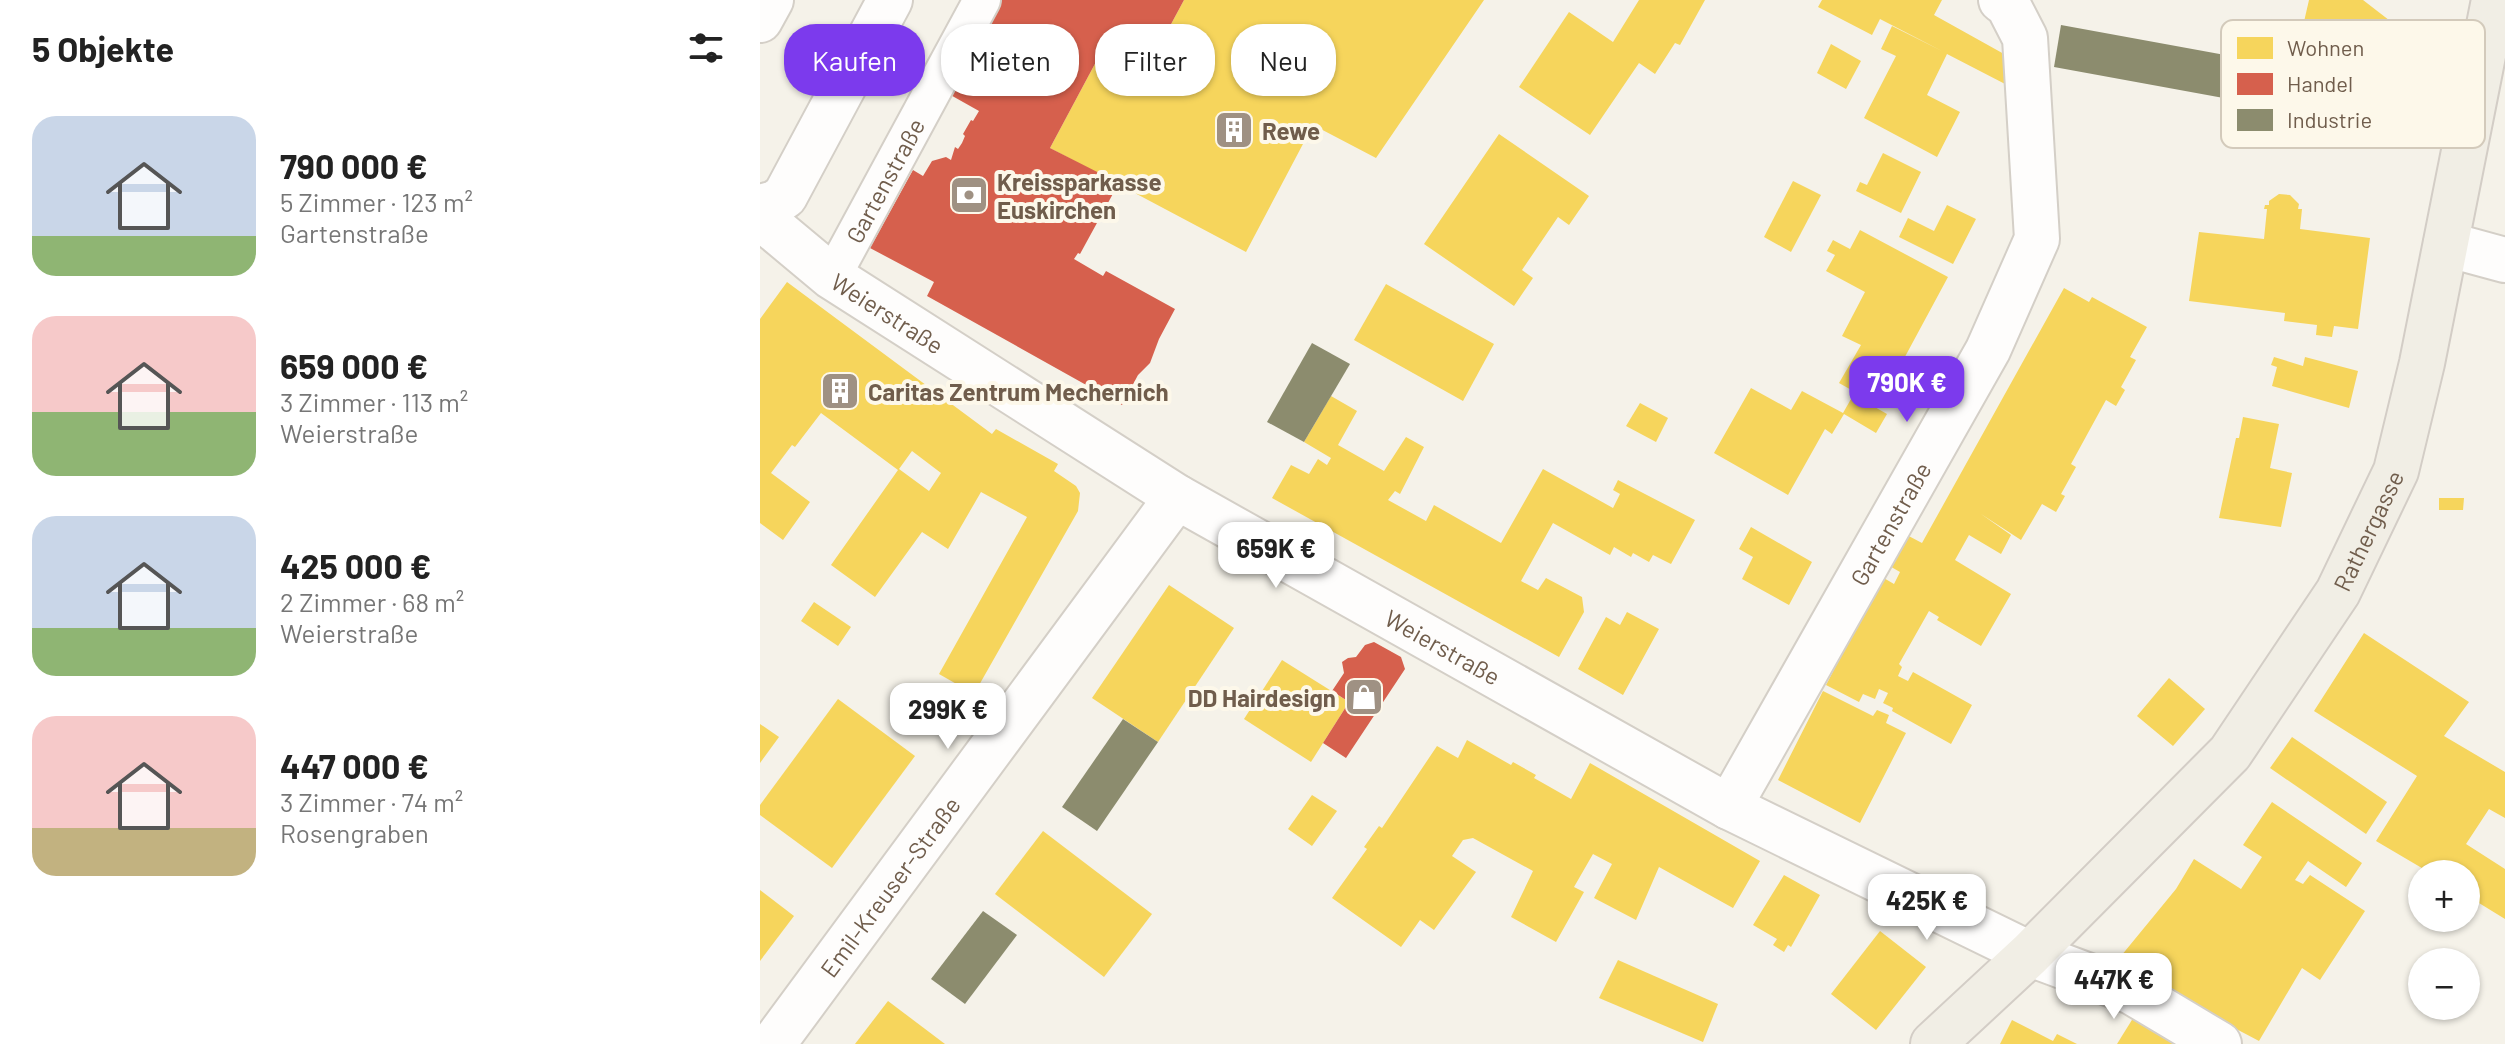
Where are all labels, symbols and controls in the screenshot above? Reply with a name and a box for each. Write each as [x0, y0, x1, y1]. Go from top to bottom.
legend [2221, 20, 2485, 148]
chip: Kaufen [784, 24, 925, 96]
chip: Mieten [941, 24, 1079, 96]
chip: Filter [1095, 24, 1215, 96]
chip: Neu [1231, 24, 1336, 96]
icon: filters [684, 26, 728, 70]
text: 5 Objekte [32, 28, 174, 69]
text: Wohnen [2287, 34, 2364, 60]
text: Handel [2287, 70, 2353, 96]
text: Industrie [2287, 106, 2372, 132]
building icon: Rewe [1213, 109, 1255, 151]
street label: Gartenstraße [839, 113, 930, 248]
place label: Rewe [1262, 116, 1320, 145]
text: 790 000 € [280, 145, 428, 186]
icon: home [96, 148, 192, 244]
place label: Kreissparkasse Euskirchen [997, 167, 1162, 224]
bank icon: Kreissparkasse Euskirchen [948, 174, 990, 216]
text: 5 Zimmer · 123 m² [280, 186, 473, 217]
text: Gartenstraße [280, 217, 429, 248]
street label: Weierstraße [826, 266, 950, 359]
text: 659 000 € [280, 345, 428, 386]
icon: home [96, 348, 192, 444]
pin: 790K € [1842, 356, 1972, 424]
text: 790K € [1867, 366, 1947, 397]
building icon: Caritas Zentrum Mechernich [819, 370, 861, 412]
place label: Caritas Zentrum Mechernich [868, 377, 1169, 406]
text: 3 Zimmer · 113 m² [280, 386, 468, 417]
text: Weierstraße [280, 417, 418, 448]
street label: Gartenstraße [1843, 456, 1936, 590]
street label: Rathergasse [2326, 465, 2409, 595]
pin: 659K € [1211, 522, 1341, 590]
text: 659K € [1236, 532, 1316, 563]
text: 425 000 € [280, 545, 431, 586]
icon: home [96, 548, 192, 644]
text: 2 Zimmer · 68 m² [280, 586, 464, 617]
street label: Weierstraße [1380, 602, 1506, 690]
text: Weierstraße [280, 617, 418, 648]
shop icon: DD Hairdesign [1343, 676, 1385, 718]
pin: 299K € [883, 683, 1013, 751]
place label: DD Hairdesign [1188, 683, 1336, 712]
text: 299K € [908, 693, 988, 724]
text: 447 000 € [280, 745, 429, 786]
icon: home [96, 748, 192, 844]
text: 3 Zimmer · 74 m² [280, 786, 463, 817]
street label: Emil-Kreuser-Straße [813, 791, 966, 982]
text: Rosengraben [280, 817, 429, 848]
map controls [2408, 860, 2480, 1020]
button: + [2408, 860, 2480, 932]
pin: 425K € [1862, 874, 1992, 942]
text: 425K € [1886, 884, 1968, 915]
button: − [2408, 948, 2480, 1020]
pin: 447K € [2049, 953, 2179, 1021]
text: 447K € [2074, 963, 2154, 994]

